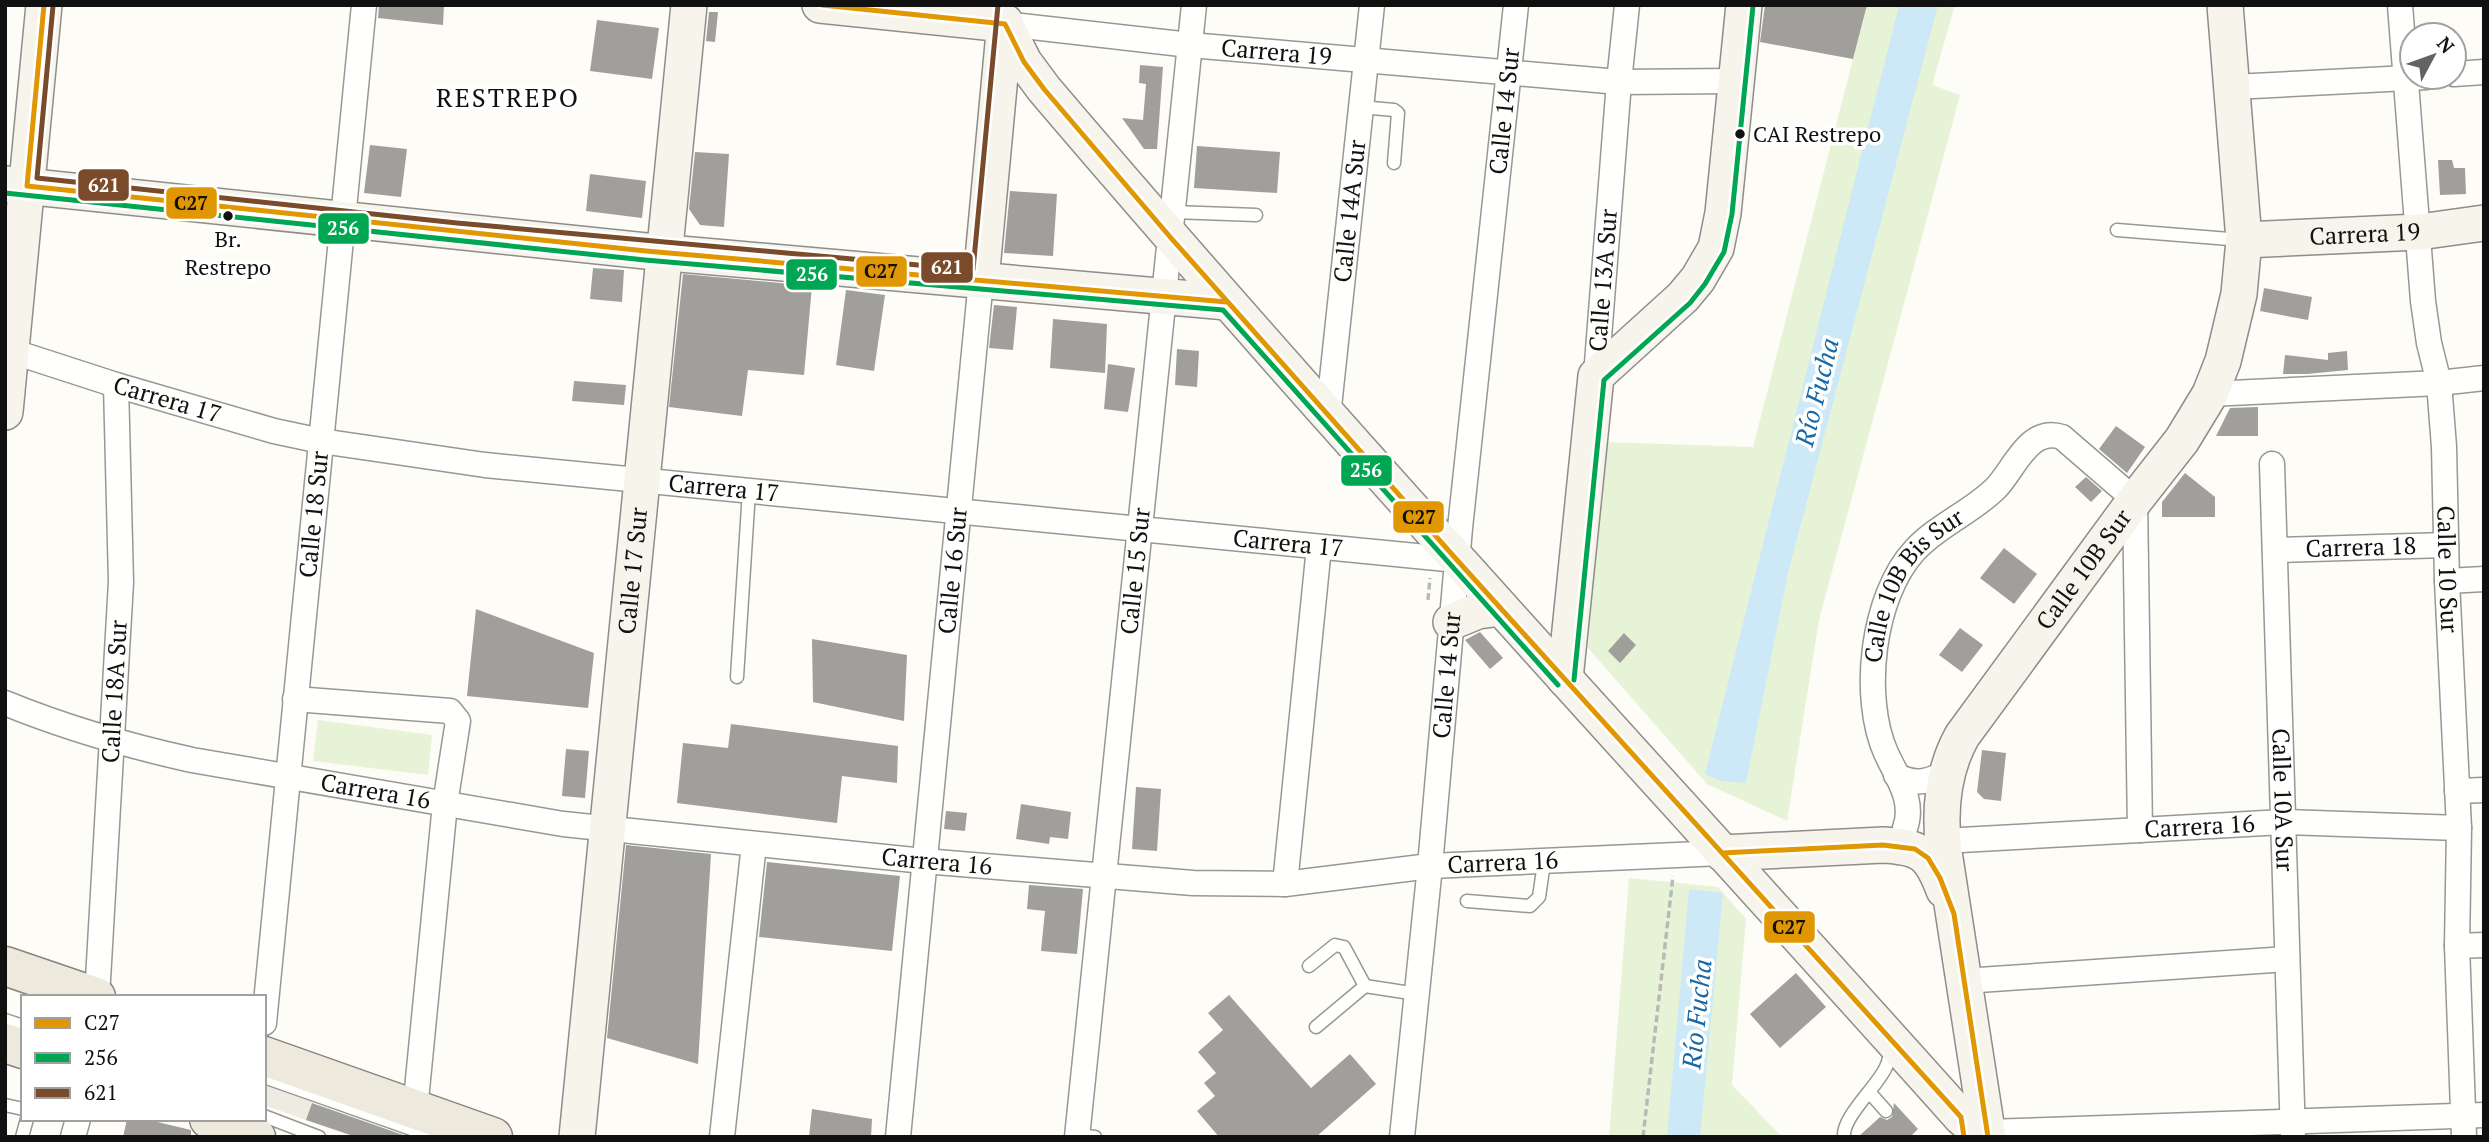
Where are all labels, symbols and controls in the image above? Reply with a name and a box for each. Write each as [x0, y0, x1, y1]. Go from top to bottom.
north arrow [2398, 21, 2468, 91]
street label: Carrera 19 [1220, 31, 1333, 72]
text: N [2432, 31, 2461, 59]
street label: Calle 14 Sur [1481, 45, 1526, 176]
district label: RESTREPO [436, 80, 580, 114]
place label: CAI Restrepo [1753, 119, 1881, 148]
marker: CAI Restrepo [1733, 127, 1747, 141]
street label: Calle 14A Sur [1325, 137, 1373, 284]
line badge: 621 [77, 168, 130, 202]
text: 621 [88, 172, 120, 197]
line badge: C27 [165, 186, 218, 220]
text: C27 [174, 190, 208, 215]
street label: Calle 13A Sur [1581, 207, 1624, 353]
marker: Br. Restrepo [221, 209, 235, 223]
line badge: 256 [317, 212, 370, 245]
text: 256 [327, 215, 359, 240]
street label: Carrera 19 [2309, 215, 2421, 252]
place label: Br. Restrepo [185, 224, 271, 281]
line badge: 621 [920, 251, 974, 284]
text: 621 [931, 254, 963, 279]
line badge: C27 [855, 255, 908, 288]
line badge: 256 [785, 258, 838, 291]
text: C27 [864, 258, 898, 283]
text: 256 [796, 261, 828, 286]
water label: Río Fucha [1786, 334, 1846, 450]
street label: Carrera 17 [110, 368, 225, 430]
street label: Calle 18 Sur [291, 449, 335, 579]
line badge: 256 [1340, 454, 1393, 487]
text: 256 [1350, 457, 1382, 482]
street label: Carrera 17 [667, 466, 781, 509]
line badge: C27 [1392, 500, 1445, 534]
street label: Calle 10B Bis Sur [1856, 500, 1970, 664]
street label: Calle 10B Sur [2028, 502, 2138, 636]
text: C27 [1402, 504, 1436, 529]
street label: Calle 17 Sur [610, 505, 654, 636]
street label: Calle 16 Sur [930, 505, 974, 635]
street label: Calle 15 Sur [1112, 505, 1157, 636]
street label: Calle 10 Sur [2430, 505, 2467, 634]
street label: Carrera 17 [1231, 521, 1345, 564]
street label: Carrera 18 [2305, 529, 2417, 564]
street label: Calle 14 Sur [1424, 610, 1468, 740]
street label: Calle 18A Sur [94, 618, 134, 764]
street label: Calle 10A Sur [2265, 728, 2302, 873]
street label: Carrera 16 [318, 765, 433, 816]
street label: Carrera 16 [2143, 807, 2256, 845]
street label: Carrera 16 [880, 840, 994, 882]
street label: Carrera 16 [1447, 843, 1559, 880]
line badge: C27 [1763, 910, 1816, 944]
text: C27 [1772, 914, 1806, 939]
water label: Río Fucha [1673, 957, 1719, 1071]
legend [21, 995, 266, 1121]
text: C27 [84, 1008, 120, 1036]
text: 256 [84, 1043, 118, 1071]
text: 621 [84, 1078, 118, 1106]

